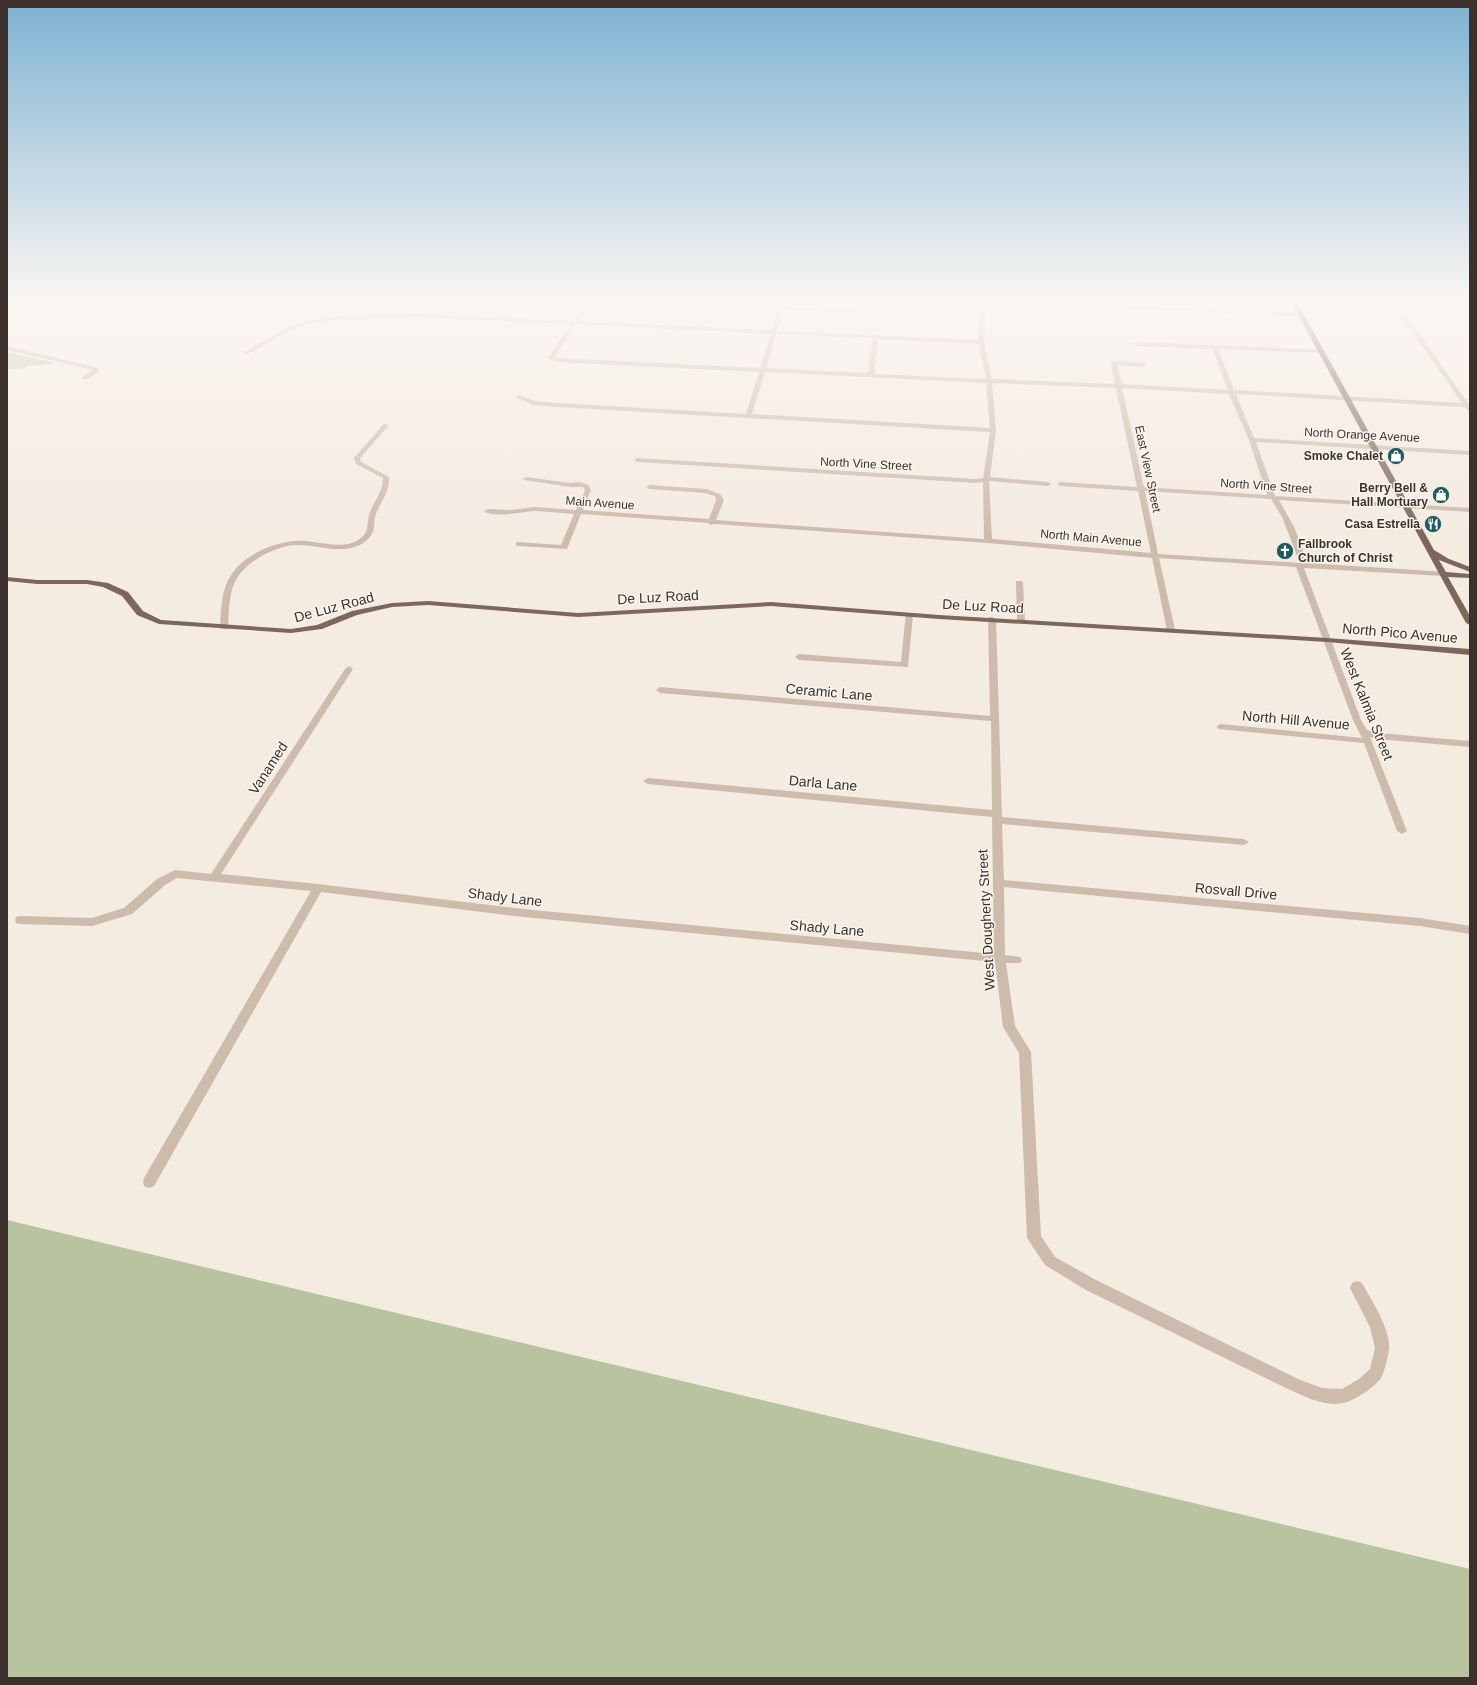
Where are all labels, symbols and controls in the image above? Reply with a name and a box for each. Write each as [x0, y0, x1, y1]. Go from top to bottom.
street label: East View Street [1132, 424, 1164, 514]
street label: North Orange Avenue [1304, 425, 1421, 445]
shop icon: Smoke Chalet [1386, 446, 1406, 466]
place label: Smoke Chalet [1304, 449, 1383, 463]
street label: North Vine Street [820, 455, 913, 473]
street label: North Vine Street [1220, 476, 1313, 496]
place label: Berry Bell & Hall Mortuary [1351, 481, 1428, 509]
shop icon: Berry Bell & Hall Mortuary [1431, 485, 1451, 505]
street label: Main Avenue [565, 494, 635, 512]
restaurant icon: Casa Estrella [1423, 514, 1443, 534]
place label: Casa Estrella [1345, 517, 1420, 531]
street label: North Main Avenue [1040, 527, 1143, 549]
place label: Fallbrook Church of Christ [1298, 537, 1393, 565]
church icon: Fallbrook Church of Christ [1275, 541, 1295, 561]
street label: De Luz Road [617, 587, 699, 607]
street label: De Luz Road [292, 589, 376, 625]
street label: De Luz Road [942, 596, 1024, 616]
street label: North Pico Avenue [1342, 620, 1459, 646]
street label: West Kalmia Street [1337, 646, 1397, 763]
street label: Ceramic Lane [785, 680, 873, 704]
street label: North Hill Avenue [1242, 707, 1351, 733]
street label: Vanamed [245, 739, 291, 797]
street label: Darla Lane [788, 772, 858, 794]
street label: West Dougherty Street [974, 849, 998, 991]
street label: Rosvall Drive [1194, 879, 1278, 903]
street label: Shady Lane [467, 885, 543, 910]
street label: Shady Lane [789, 917, 865, 939]

